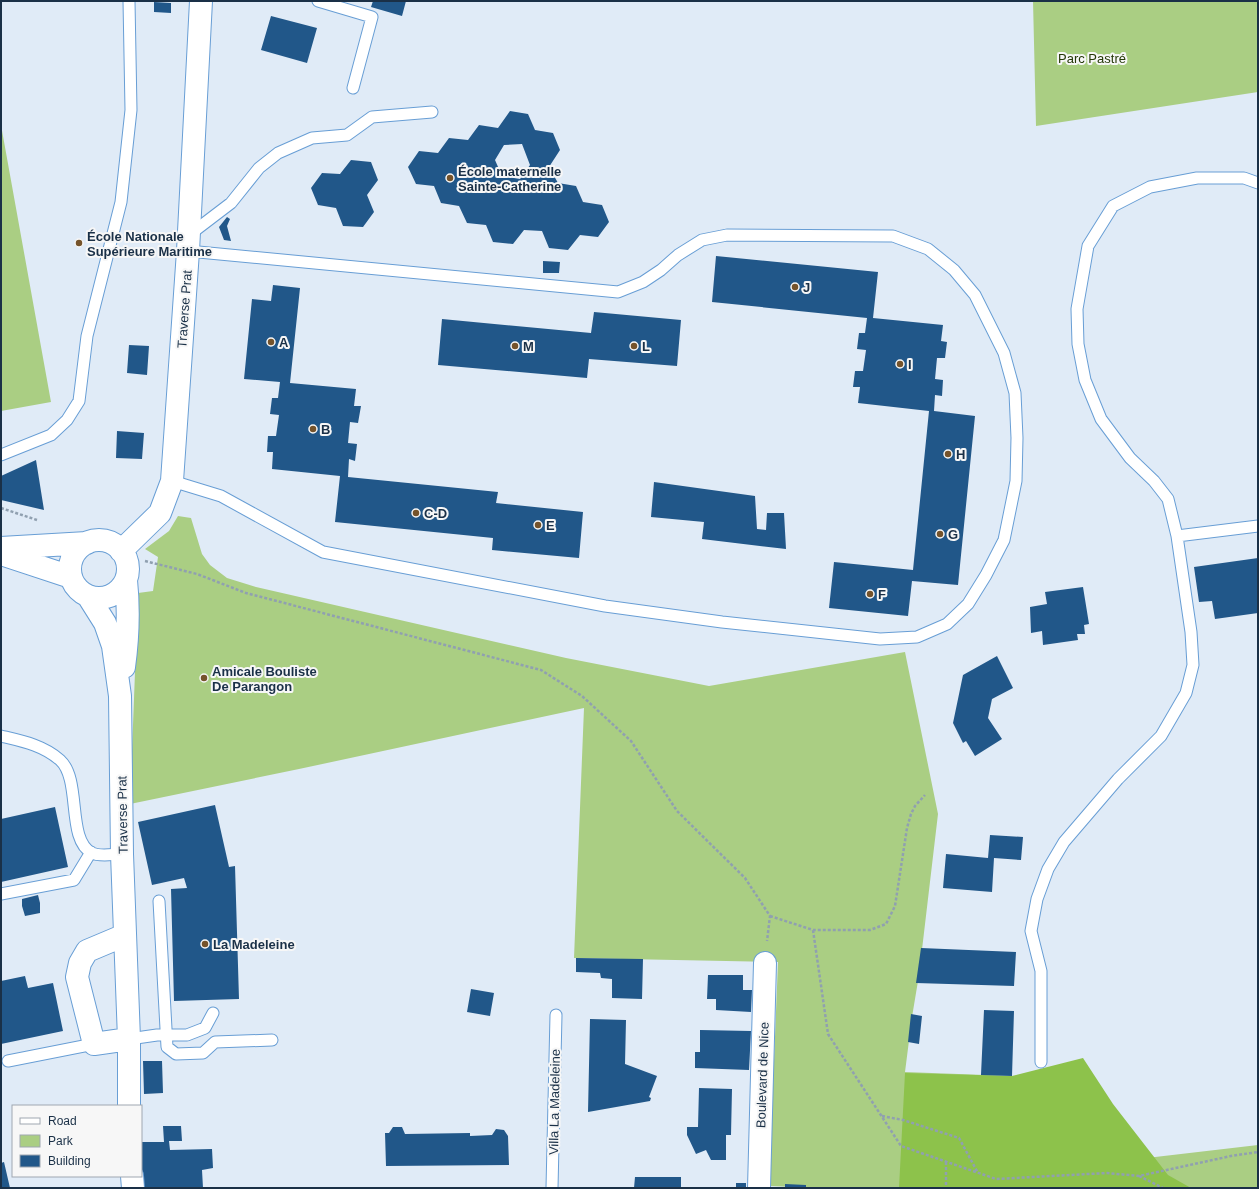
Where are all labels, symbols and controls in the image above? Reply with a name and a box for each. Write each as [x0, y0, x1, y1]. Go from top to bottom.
park label: Parc Pastré [1058, 51, 1126, 66]
place label: École maternelle Sainte-Catherine [458, 164, 561, 194]
marker: École maternelle Sainte-Catherine [445, 173, 455, 183]
place label: École Nationale Supérieure Maritime [87, 229, 212, 259]
marker: École Nationale Supérieure Maritime [74, 238, 84, 248]
street label: Traverse Prat [174, 269, 195, 349]
place label: J [803, 280, 810, 295]
marker: J [790, 282, 800, 292]
place label: A [279, 335, 289, 350]
marker: A [266, 337, 276, 347]
place label: M [523, 339, 534, 354]
place label: L [642, 339, 650, 354]
marker: M [510, 341, 520, 351]
marker: L [629, 341, 639, 351]
place label: I [908, 357, 912, 372]
marker: I [895, 359, 905, 369]
place label: B [321, 422, 330, 437]
marker: B [308, 424, 318, 434]
place label: H [956, 447, 965, 462]
marker: H [943, 449, 953, 459]
place label: C-D [424, 506, 447, 521]
marker: C-D [411, 508, 421, 518]
place label: E [546, 518, 555, 533]
marker: E [533, 520, 543, 530]
place label: G [948, 527, 958, 542]
marker: G [935, 529, 945, 539]
place label: F [878, 587, 886, 602]
marker: F [865, 589, 875, 599]
place label: Amicale Bouliste De Parangon [212, 664, 317, 694]
marker: Amicale Bouliste De Parangon [199, 673, 209, 683]
street label: Traverse Prat [114, 775, 131, 854]
place label: La Madeleine [213, 937, 295, 952]
marker: La Madeleine [200, 939, 210, 949]
street label: Boulevard de Nice [753, 1022, 772, 1128]
street label: Villa La Madeleine [546, 1049, 563, 1155]
legend [12, 1105, 142, 1177]
text: Road [48, 1114, 77, 1128]
text: Park [48, 1134, 74, 1148]
text: Building [48, 1154, 91, 1168]

